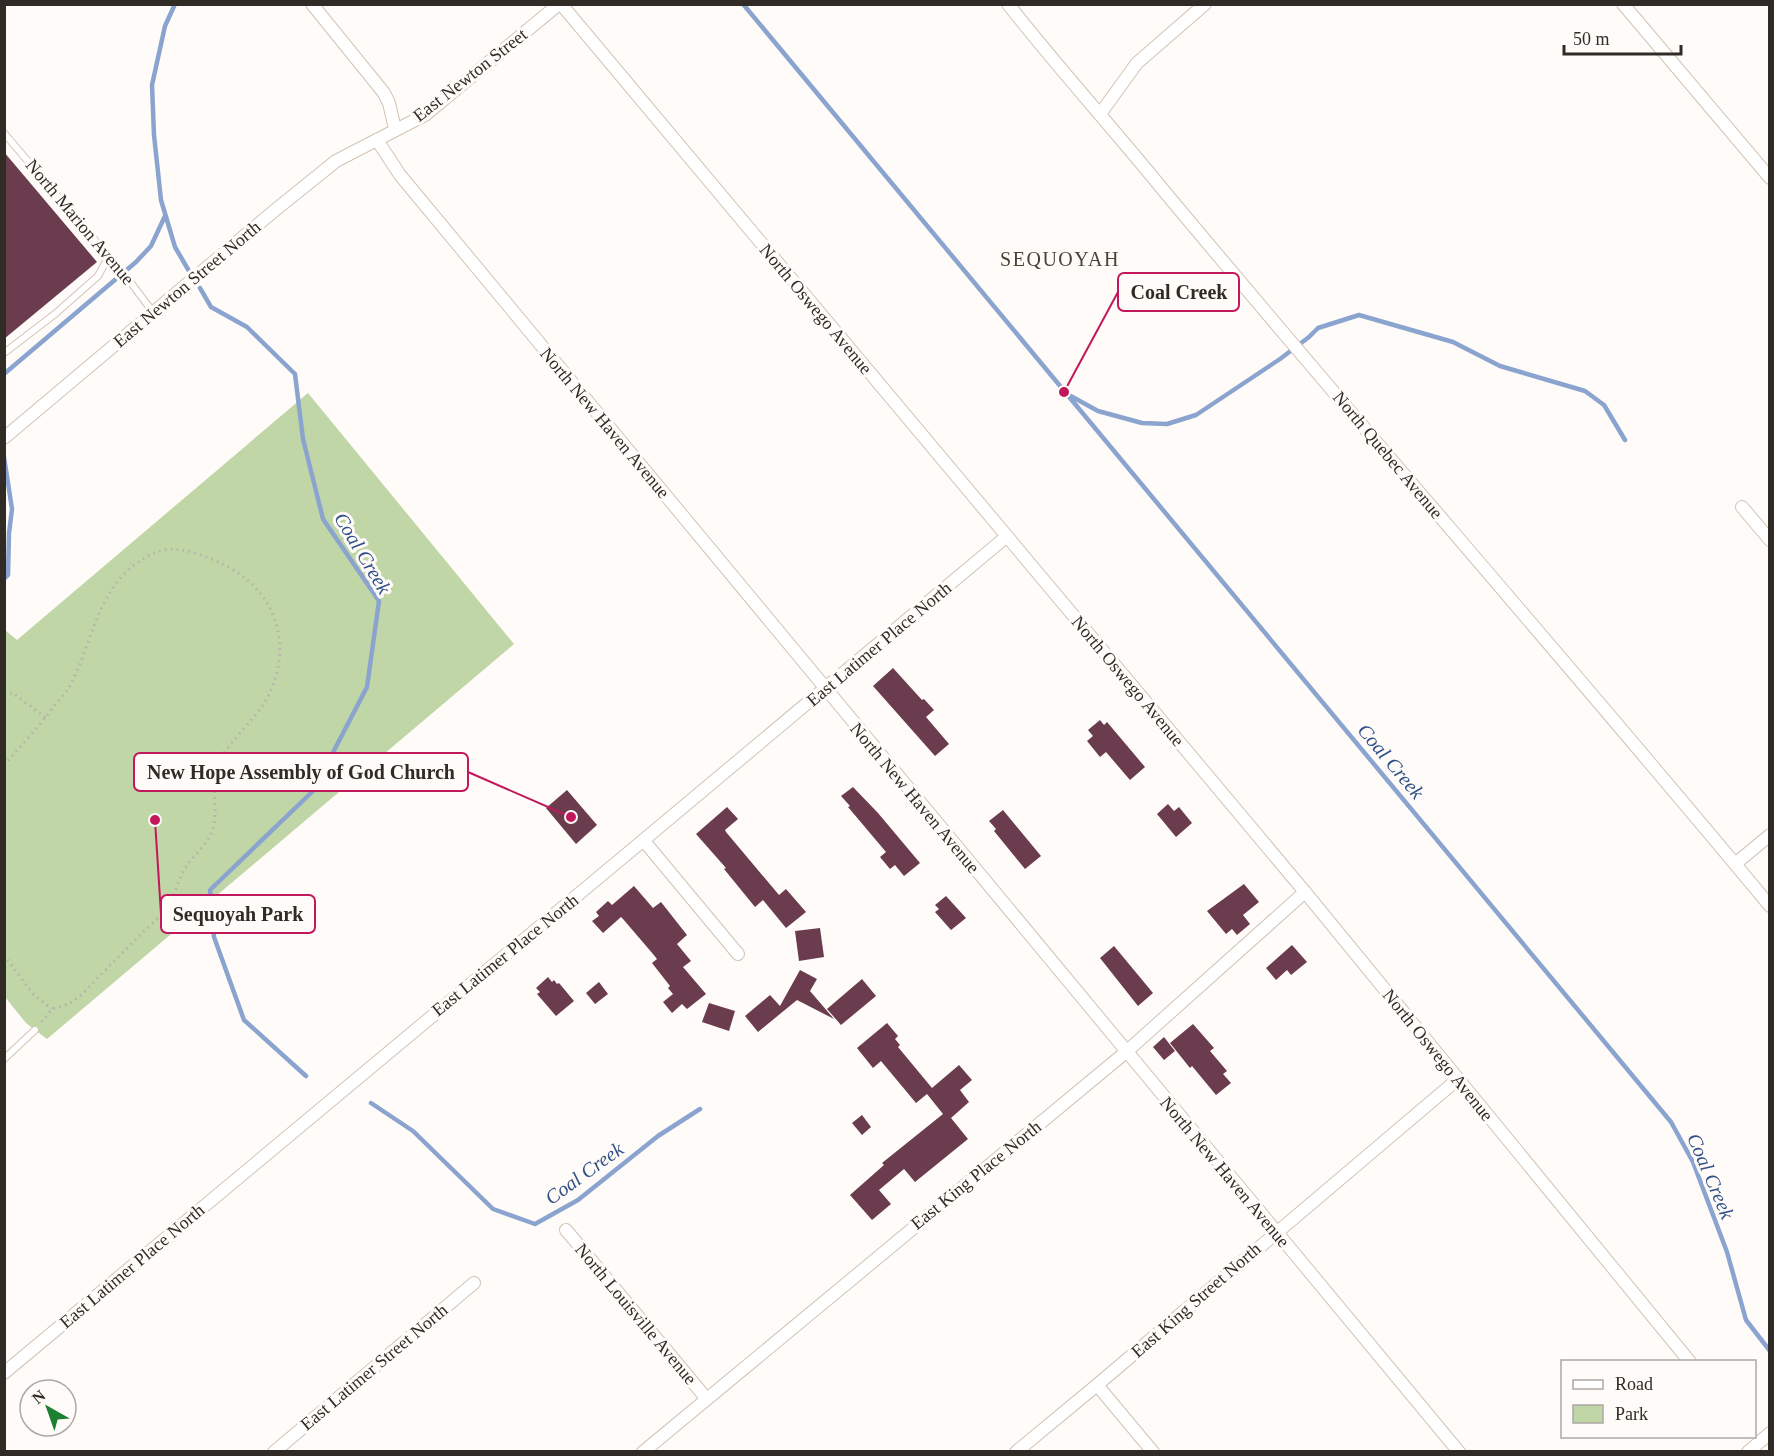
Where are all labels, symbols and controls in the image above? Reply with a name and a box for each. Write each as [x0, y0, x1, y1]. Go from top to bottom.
scale bar [1564, 18, 1681, 56]
street label: East Newton Street [409, 24, 531, 126]
text: 50 m [1573, 29, 1610, 49]
street label: North Marion Avenue [22, 155, 138, 289]
street label: East Newton Street North [110, 217, 264, 351]
street label: North Oswego Avenue [756, 240, 876, 378]
district label: SEQUOYAH [1000, 248, 1120, 270]
callout: Coal Creek [1118, 273, 1239, 311]
text: Coal Creek [1131, 281, 1228, 303]
street label: North New Haven Avenue [536, 344, 674, 502]
street label: North Quebec Avenue [1329, 387, 1447, 523]
water label: Coal Creek [330, 508, 396, 599]
street label: East Latimer Place North [803, 578, 955, 710]
street label: North Oswego Avenue [1068, 612, 1188, 750]
street label: North New Haven Avenue [846, 719, 984, 877]
water label: Coal Creek [1353, 719, 1429, 804]
callout: New Hope Assembly of God Church [134, 753, 468, 791]
text: New Hope Assembly of God Church [147, 761, 455, 784]
street label: East Latimer Place North [428, 890, 582, 1020]
callout: Sequoyah Park [161, 895, 315, 933]
text: Sequoyah Park [173, 903, 304, 926]
street label: North Oswego Avenue [1379, 985, 1497, 1125]
street label: North New Haven Avenue [1156, 1093, 1294, 1251]
street label: East King Place North [907, 1116, 1045, 1234]
water label: Coal Creek [1683, 1130, 1739, 1223]
water label: Coal Creek [541, 1137, 628, 1209]
street label: East Latimer Place North [56, 1200, 208, 1332]
street label: East King Street North [1127, 1238, 1265, 1362]
street label: North Louisville Avenue [571, 1240, 701, 1388]
street label: East Latimer Street North [297, 1300, 451, 1434]
legend [1561, 1360, 1756, 1438]
text: Road [1615, 1374, 1653, 1394]
north arrow [18, 1378, 78, 1438]
text: N [29, 1386, 49, 1407]
text: Park [1615, 1404, 1648, 1424]

